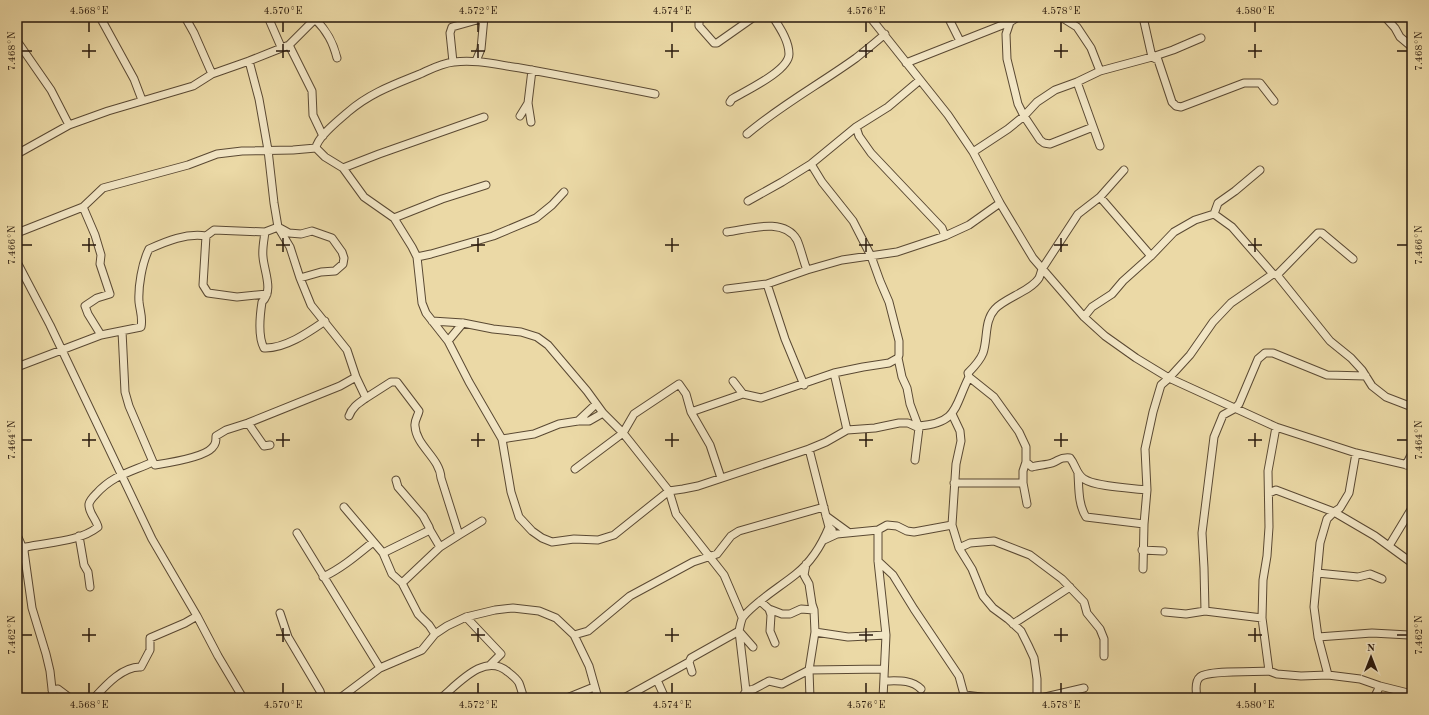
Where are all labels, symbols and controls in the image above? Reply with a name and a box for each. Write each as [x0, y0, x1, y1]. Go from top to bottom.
text: 4.568°E [70, 6, 108, 16]
text: 4.570°E [264, 6, 302, 16]
text: 4.572°E [459, 6, 497, 16]
text: 4.574°E [653, 6, 691, 16]
text: 4.576°E [847, 6, 885, 16]
text: 4.578°E [1042, 6, 1080, 16]
text: 4.580°E [1236, 6, 1274, 16]
text: 7.468°N [7, 31, 17, 71]
text: 7.468°N [1414, 31, 1424, 71]
text: 7.466°N [7, 225, 17, 265]
text: 7.466°N [1414, 225, 1424, 265]
text: 7.464°N [7, 420, 17, 460]
text: 7.464°N [1414, 420, 1424, 460]
text: 7.462°N [7, 615, 17, 655]
text: 7.462°N [1414, 615, 1424, 655]
north arrow [1351, 637, 1391, 677]
text: N [1367, 643, 1376, 654]
text: 4.568°E [70, 700, 108, 710]
text: 4.570°E [264, 700, 302, 710]
text: 4.572°E [459, 700, 497, 710]
text: 4.574°E [653, 700, 691, 710]
text: 4.576°E [847, 700, 885, 710]
text: 4.578°E [1042, 700, 1080, 710]
text: 4.580°E [1236, 700, 1274, 710]

